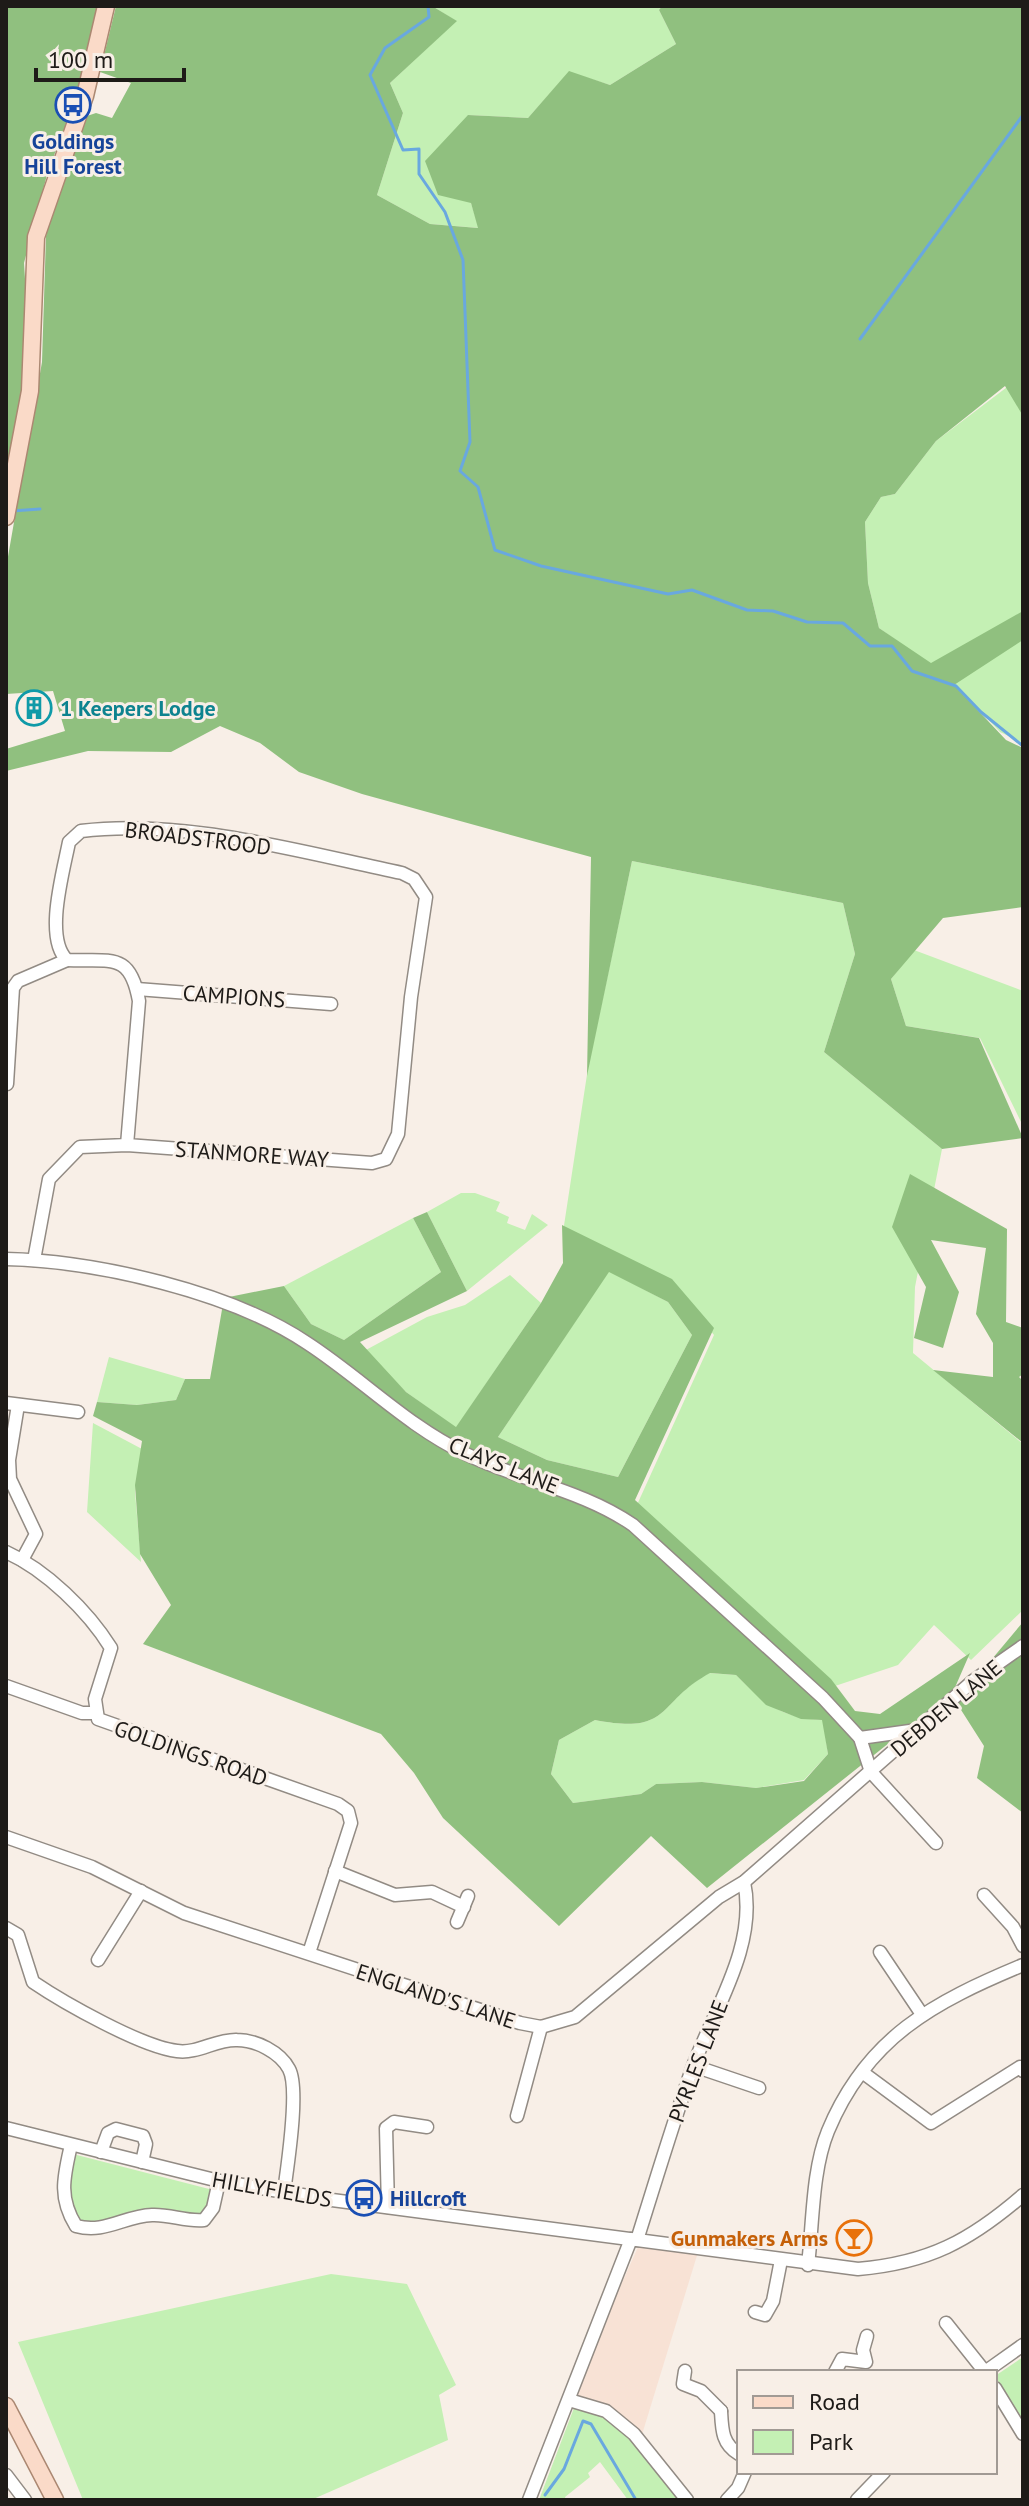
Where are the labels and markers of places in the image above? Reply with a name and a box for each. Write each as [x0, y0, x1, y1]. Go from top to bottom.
bus stop icon: Goldings Hill Forest [54, 86, 92, 124]
place label: Goldings Hill Forest [24, 127, 122, 180]
building icon: 1 Keepers Lodge [15, 689, 53, 727]
place label: 1 Keepers Lodge [60, 694, 216, 722]
bus stop icon: Hillcroft [345, 2179, 383, 2217]
place label: Hillcroft [390, 2184, 467, 2212]
bar icon: Gunmakers Arms [835, 2219, 873, 2257]
place label: Gunmakers Arms [671, 2224, 828, 2252]

